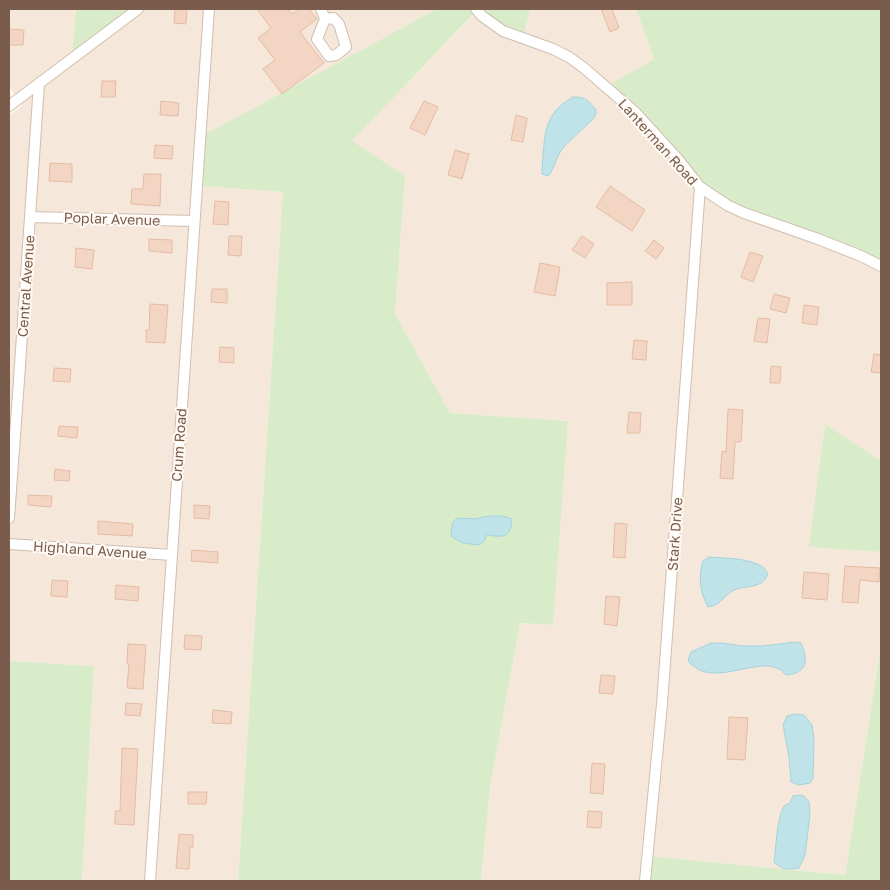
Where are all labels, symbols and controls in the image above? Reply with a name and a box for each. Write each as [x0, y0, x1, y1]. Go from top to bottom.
street label: Lanterman Road [615, 95, 702, 188]
street label: Poplar Avenue [63, 208, 161, 229]
street label: Central Avenue [13, 234, 38, 338]
street label: Crum Road [167, 408, 190, 482]
street label: Stark Drive [663, 497, 686, 571]
street label: Highland Avenue [33, 537, 148, 562]

